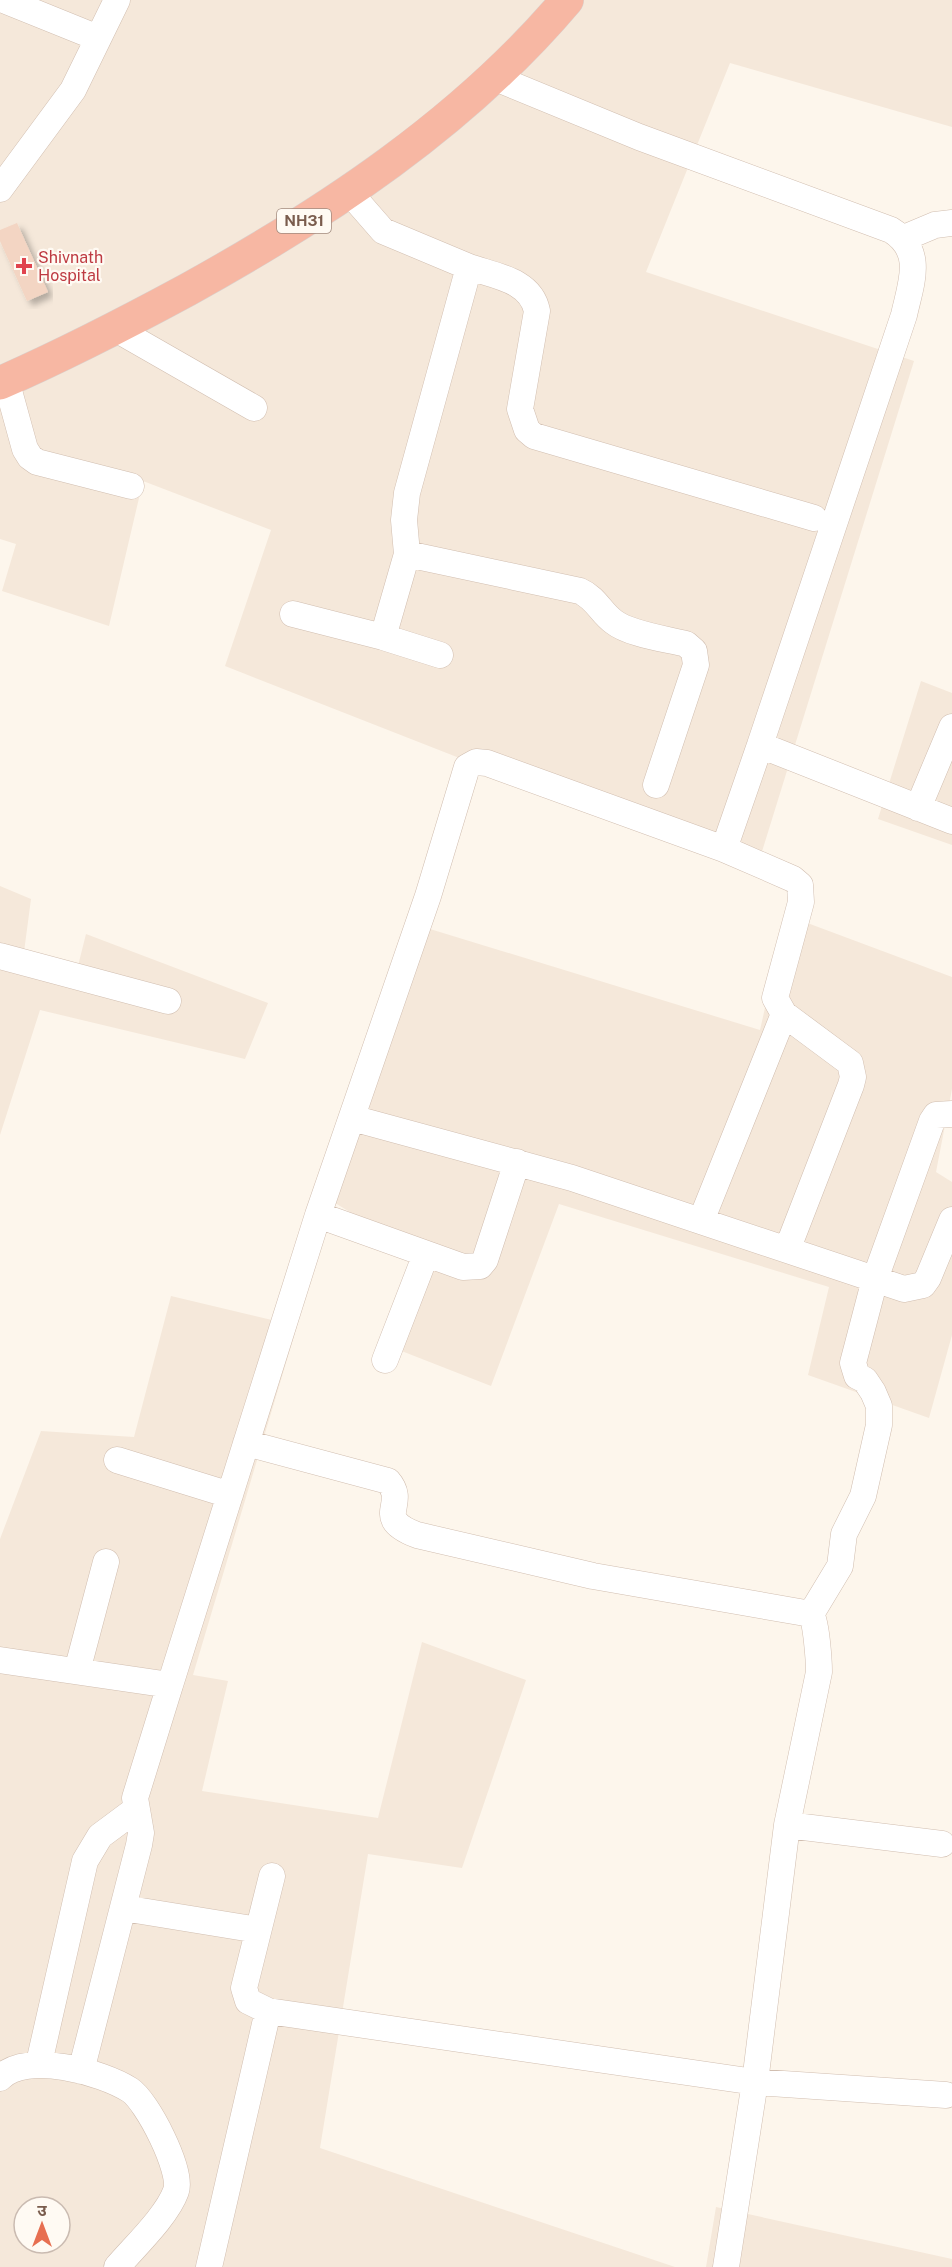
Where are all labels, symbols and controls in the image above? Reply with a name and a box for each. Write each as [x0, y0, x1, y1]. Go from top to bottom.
road number: NH31 [277, 209, 331, 233]
place label: Shivnath Hospital [38, 248, 103, 285]
marker: Shivnath Hospital [15, 257, 33, 275]
north arrow [12, 2195, 72, 2255]
text: उ [37, 2201, 47, 2220]

